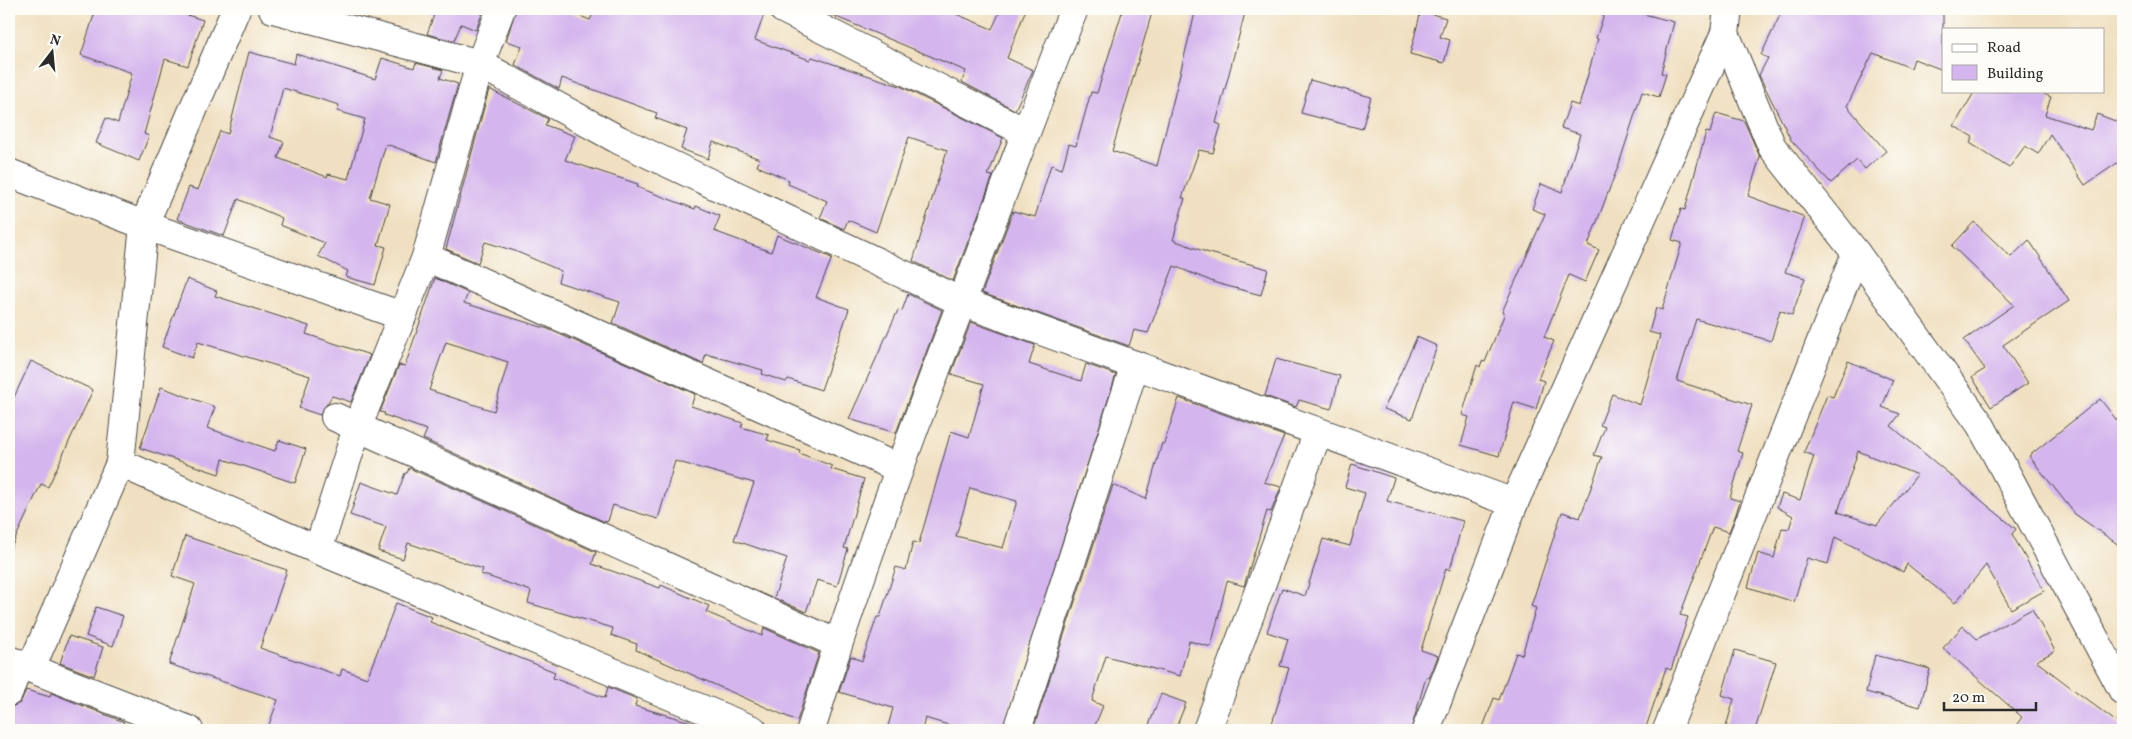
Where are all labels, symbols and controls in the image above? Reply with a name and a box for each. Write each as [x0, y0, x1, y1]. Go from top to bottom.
north arrow [28, 28, 78, 78]
legend [1942, 28, 2104, 92]
text: N [48, 30, 63, 51]
text: Road [1987, 38, 2021, 59]
text: Building [1987, 64, 2044, 85]
scale bar [1944, 679, 2037, 711]
text: 20 m [1952, 688, 1985, 709]

